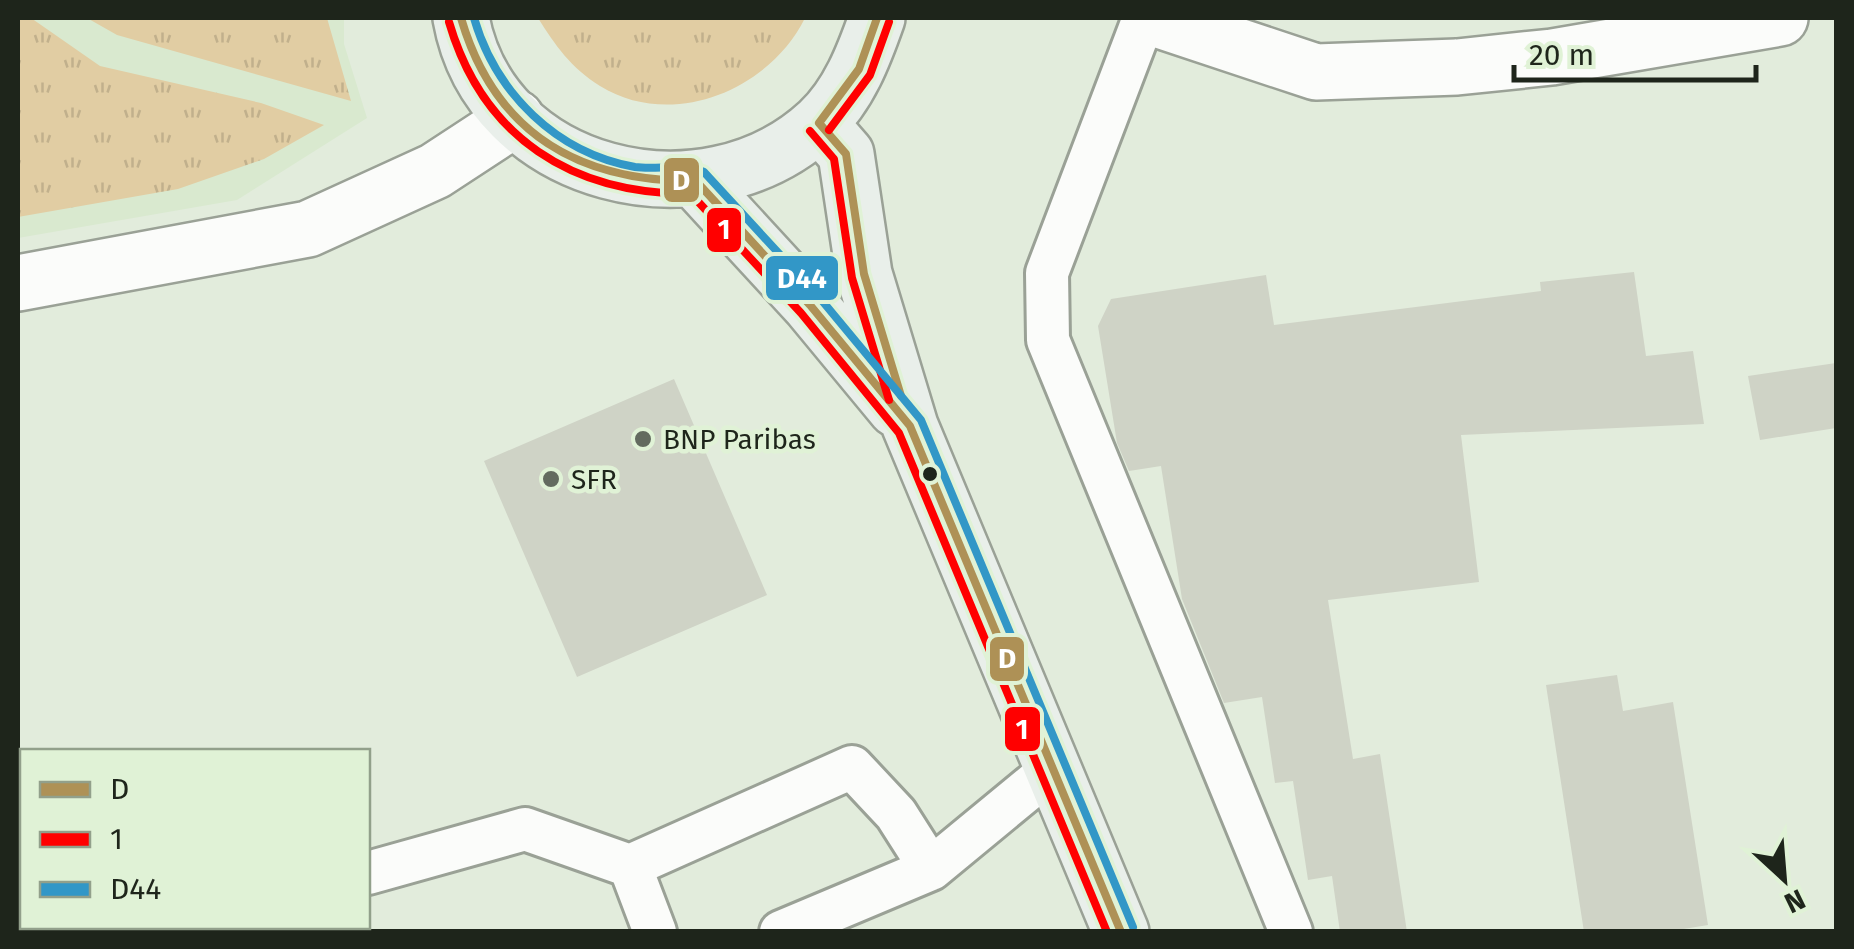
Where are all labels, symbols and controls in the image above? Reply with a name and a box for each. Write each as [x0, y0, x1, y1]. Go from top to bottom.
scale bar [1514, 20, 1756, 82]
text: 20 m [1529, 37, 1594, 73]
line badge: D [662, 156, 701, 204]
text: D [672, 164, 690, 197]
line badge: 1 [705, 206, 743, 254]
text: 1 [718, 213, 731, 246]
line badge: D44 [764, 254, 840, 302]
text: D44 [777, 262, 827, 295]
place label: BNP Paribas [663, 423, 816, 456]
marker: BNP Paribas [632, 428, 654, 450]
place label: SFR [571, 463, 617, 496]
unlabelled marker [920, 464, 940, 484]
marker: SFR [540, 468, 562, 490]
line badge: D [988, 635, 1026, 683]
text: D [998, 642, 1016, 675]
line badge: 1 [1003, 705, 1042, 753]
text: 1 [1016, 713, 1029, 746]
legend [20, 749, 370, 929]
text: D [110, 771, 129, 807]
text: 1 [110, 821, 123, 857]
north arrow [1734, 829, 1834, 929]
text: D44 [110, 871, 161, 907]
text: N [1779, 882, 1810, 920]

